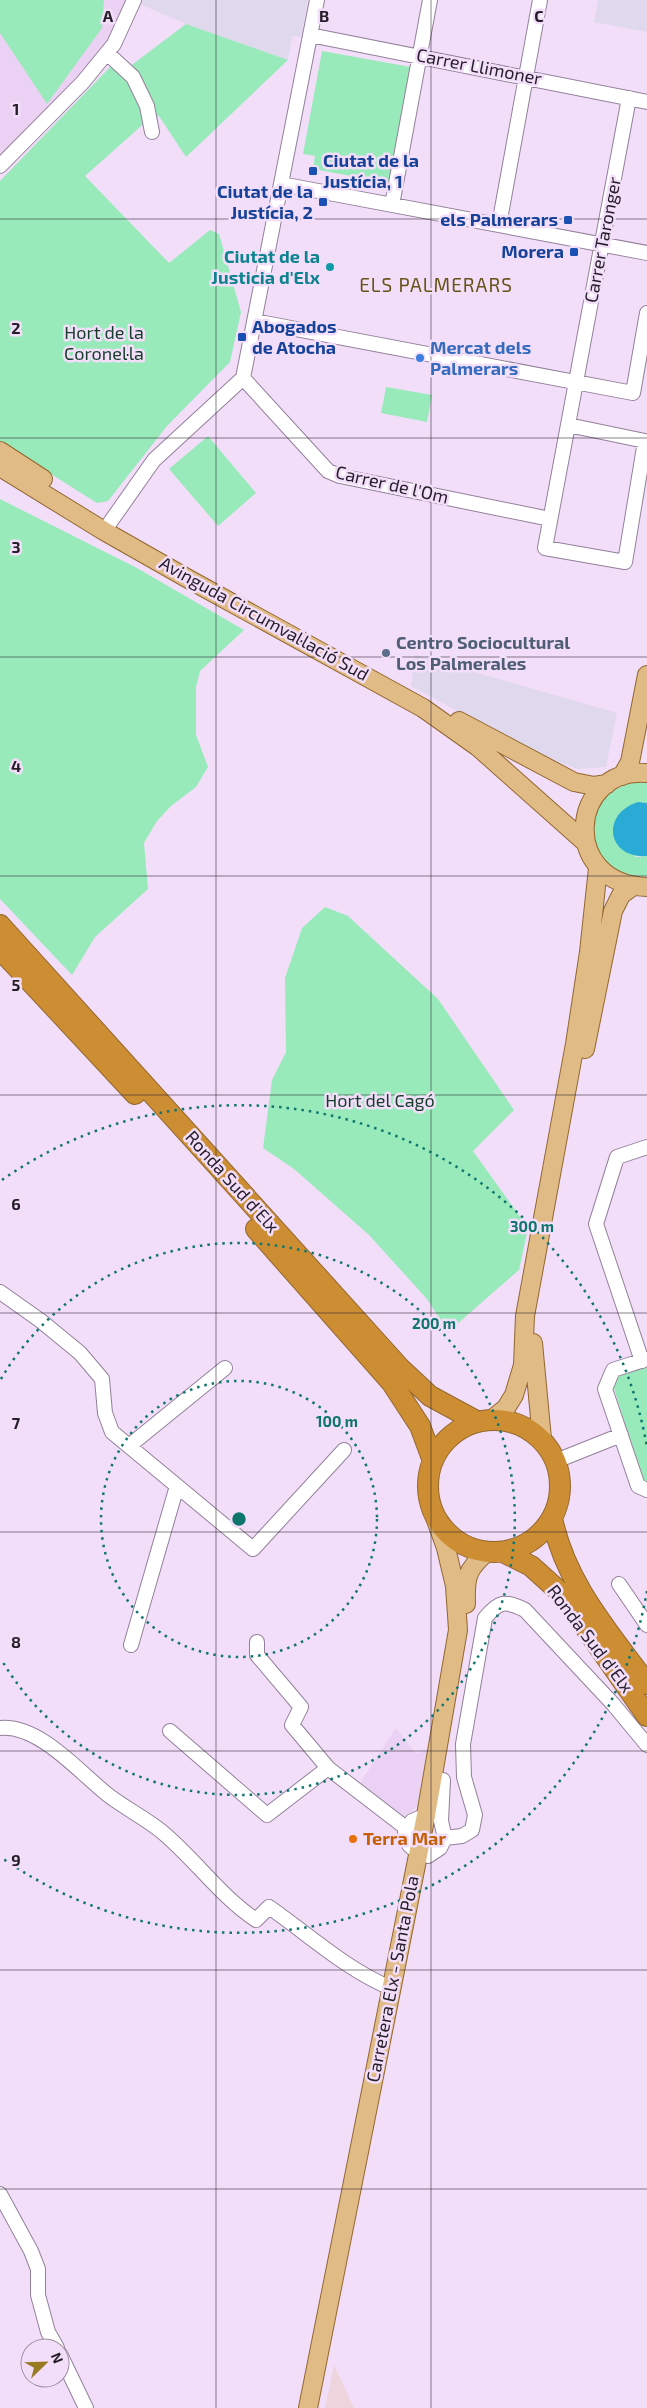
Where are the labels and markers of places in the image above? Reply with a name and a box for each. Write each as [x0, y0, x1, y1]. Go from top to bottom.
place label: Ciutat de la Justícia, 1 [323, 149, 419, 192]
marker: Ciutat de la Justícia, 1 [307, 165, 319, 177]
place label: Ciutat de la Justícia, 2 [217, 180, 313, 223]
marker: Ciutat de la Justícia, 2 [317, 196, 329, 208]
place label: els Palmerars [440, 208, 558, 230]
marker: els Palmerars [562, 214, 574, 226]
place label: Morera [501, 240, 564, 262]
place label: Ciutat de la Justicia d'Elx [211, 245, 321, 288]
marker: Morera [568, 246, 580, 258]
marker: Ciutat de la Justicia d'Elx [324, 261, 336, 273]
place label: Abogados de Atocha [252, 315, 337, 358]
marker: Abogados de Atocha [236, 331, 248, 343]
place label: Mercat dels Palmerars [430, 336, 531, 379]
marker: Mercat dels Palmerars [414, 352, 426, 364]
place label: Centro Sociocultural Los Palmerales [396, 631, 570, 674]
marker: Centro Sociocultural Los Palmerales [380, 647, 392, 659]
centre of rings [230, 1510, 248, 1528]
place label: Terra Mar [363, 1827, 446, 1849]
marker: Terra Mar [347, 1833, 359, 1845]

